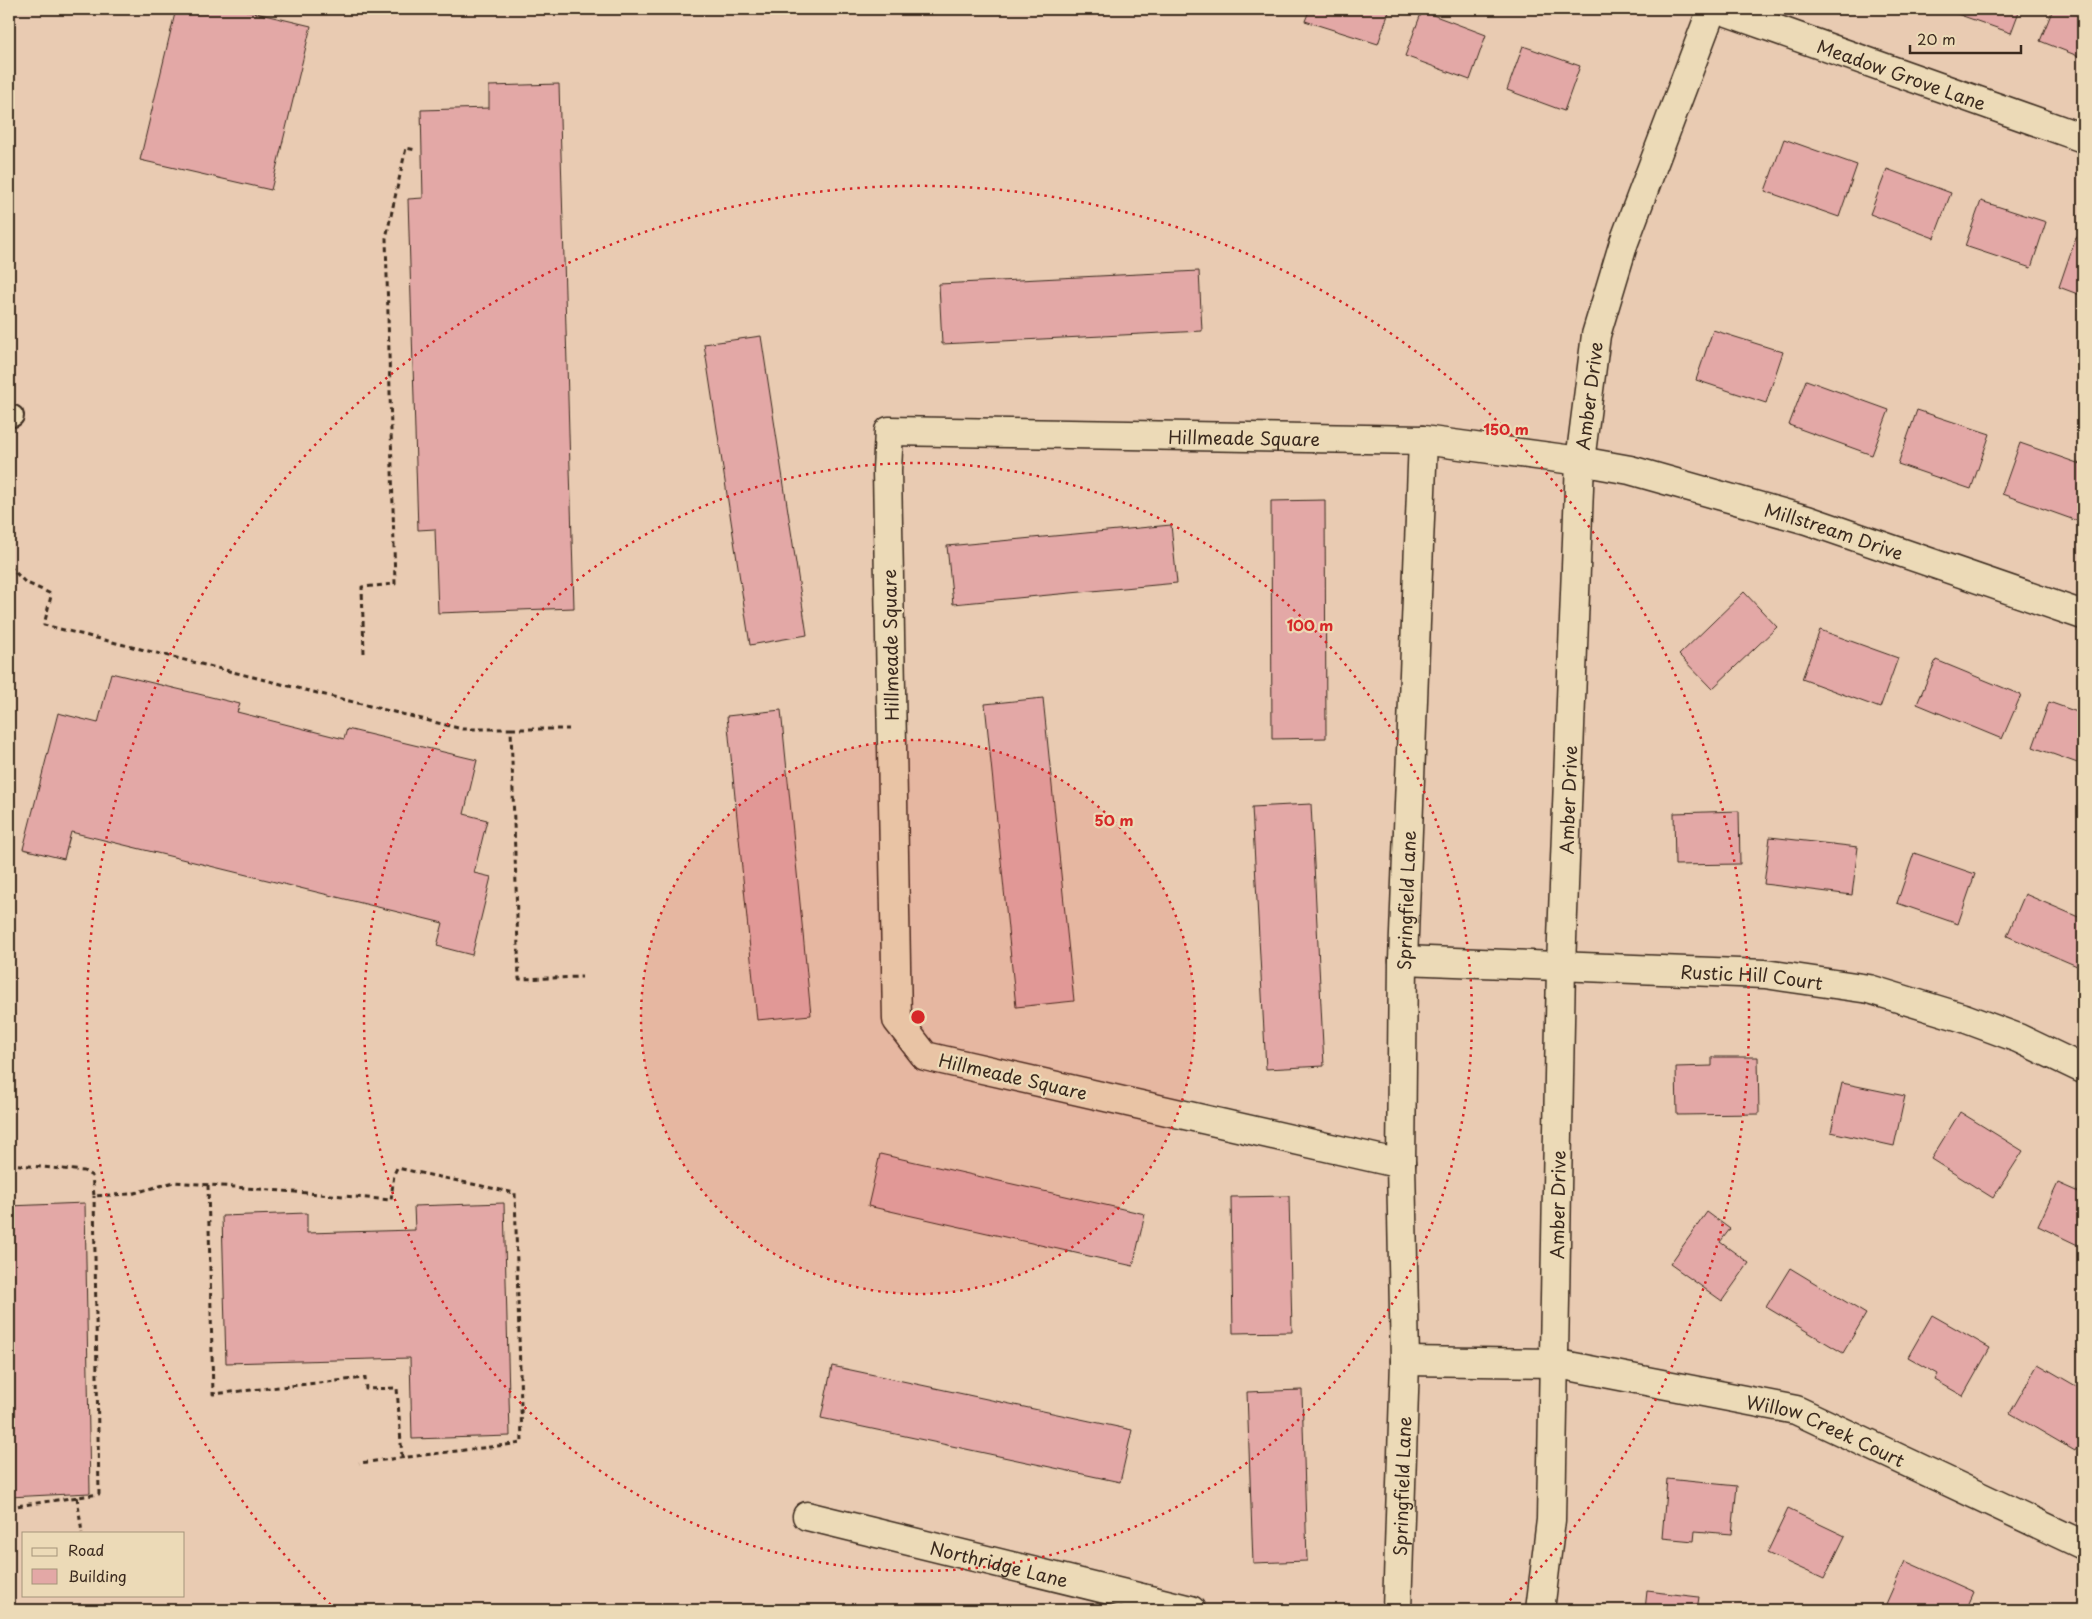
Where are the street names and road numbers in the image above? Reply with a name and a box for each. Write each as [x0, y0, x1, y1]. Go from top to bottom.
street label: Meadow Grove Lane [1814, 31, 1990, 116]
street label: Amber Drive [1568, 340, 1609, 451]
street label: Hillmeade Square [1168, 422, 1320, 452]
street label: Millstream Drive [1762, 495, 1907, 566]
street label: Hillmeade Square [875, 569, 905, 721]
street label: Amber Drive [1552, 745, 1583, 855]
street label: Springfield Lane [1389, 830, 1421, 970]
street label: Rustic Hill Court [1680, 957, 1825, 996]
street label: Hillmeade Square [936, 1046, 1090, 1106]
street label: Amber Drive [1542, 1150, 1571, 1259]
street label: Willow Creek Court [1744, 1387, 1910, 1473]
street label: Springfield Lane [1385, 1416, 1417, 1557]
street label: Northridge Lane [927, 1533, 1071, 1593]

